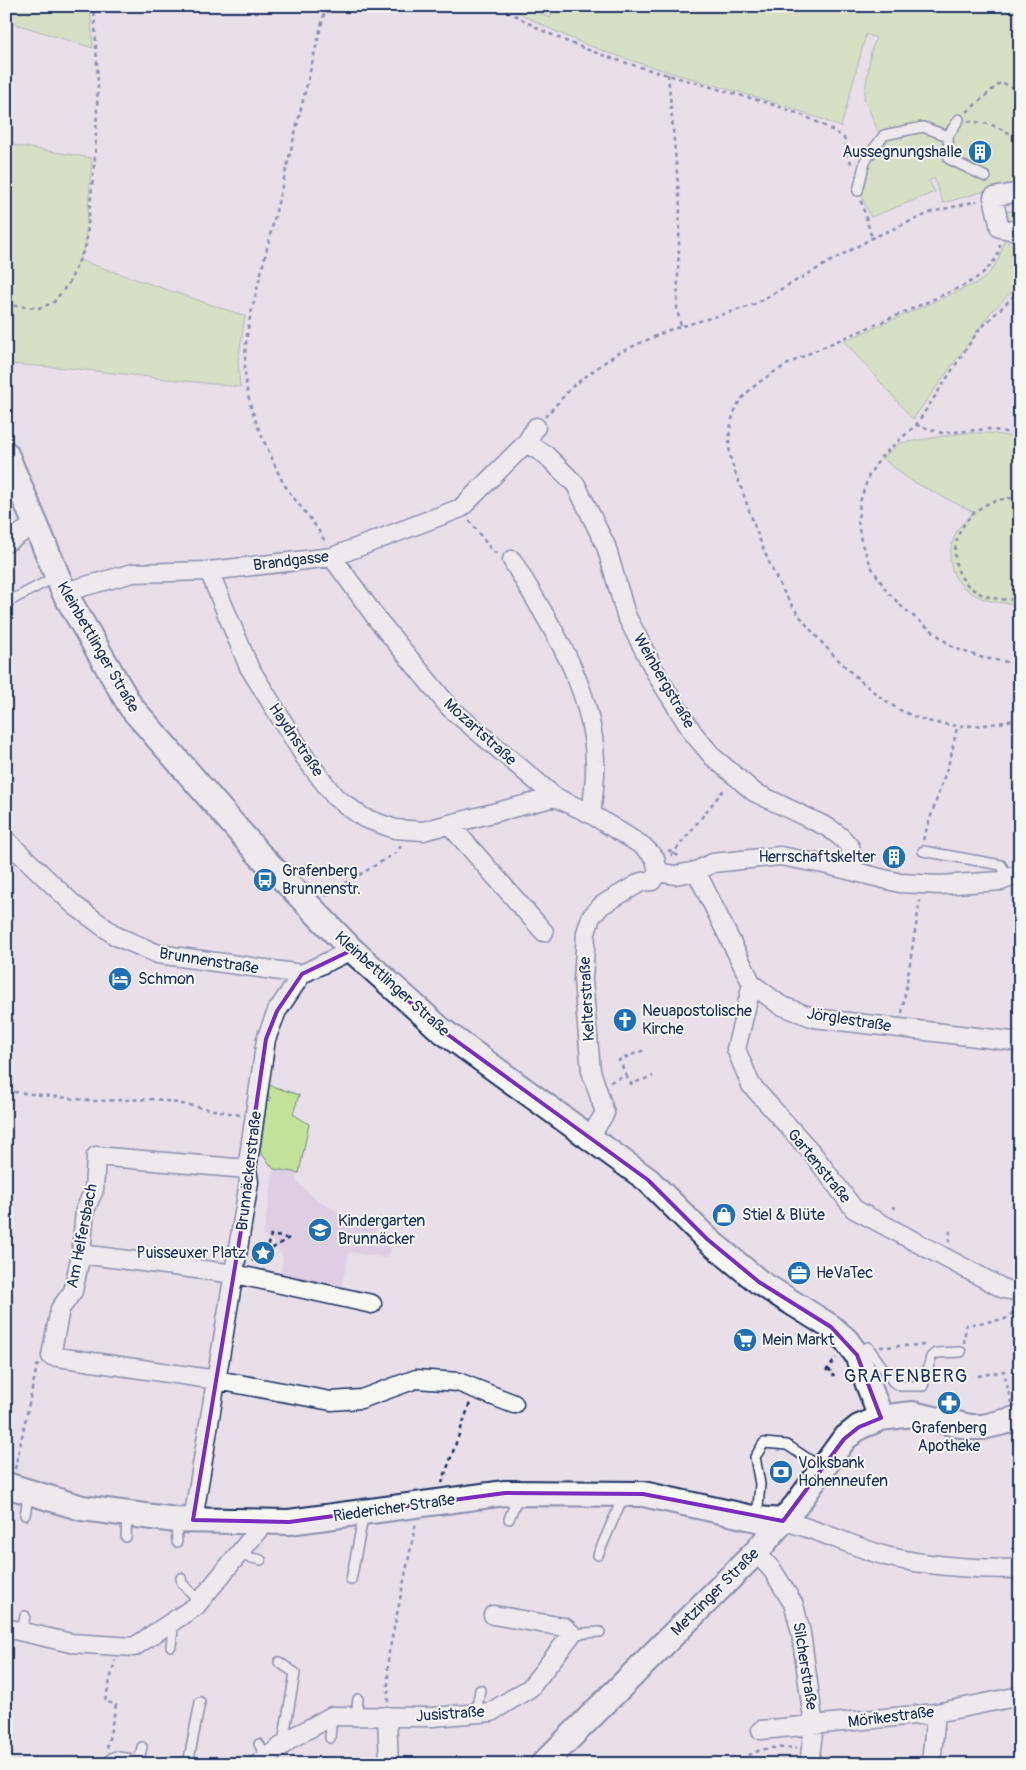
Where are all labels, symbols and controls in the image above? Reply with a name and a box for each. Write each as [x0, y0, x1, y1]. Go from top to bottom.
building icon: Aussegnungshalle [967, 139, 993, 165]
place label: Aussegnungshalle [842, 142, 962, 162]
street label: Brandgasse [252, 546, 330, 576]
street label: Kleinbettlinger Straße [52, 578, 144, 716]
street label: Weinbergstraße [629, 630, 699, 732]
street label: Mozartstraße [439, 694, 521, 770]
street label: Haydnstraße [264, 699, 328, 781]
building icon: Herrschaftskelter [881, 844, 907, 870]
place label: Herrschaftskelter [758, 847, 876, 867]
place label: Grafenberg Brunnenstr. [282, 861, 361, 899]
bus stop icon: Grafenberg Brunnenstr. [252, 867, 278, 893]
street label: Kleinbettlinger Straße [330, 927, 454, 1041]
street label: Brunnenstraße [158, 943, 260, 979]
street label: Kelterstraße [575, 956, 599, 1042]
hotel icon: Schmon [107, 966, 133, 992]
place label: Schmon [138, 969, 195, 989]
place label: Neuapostolische Kirche [642, 1001, 752, 1039]
street label: Jörglestraße [805, 1003, 893, 1037]
church icon: Neuapostolische Kirche [612, 1007, 638, 1033]
street label: Brunnäckerstraße [232, 1110, 266, 1232]
street label: Gartenstraße [783, 1125, 855, 1207]
street label: Am Helfersbach [62, 1182, 102, 1290]
shop icon: Stiel & Blüte [711, 1202, 737, 1228]
place label: Stiel & Blüte [742, 1205, 825, 1225]
place label: Kindergarten Brunnäcker [338, 1211, 425, 1249]
school or university icon: Kindergarten Brunnäcker [307, 1217, 333, 1243]
place icon: Puisseuxer Platz [250, 1240, 276, 1266]
place label: Puisseuxer Platz [137, 1243, 246, 1263]
office icon: HeVaTec [786, 1260, 812, 1286]
place label: HeVaTec [816, 1263, 873, 1283]
supermarket icon: Mein Markt [732, 1327, 758, 1353]
place label: Mein Markt [762, 1330, 835, 1350]
district label: GRAFENBERG [844, 1364, 968, 1388]
pharmacy icon: Grafenberg Apotheke [936, 1390, 962, 1416]
place label: Grafenberg Apotheke [911, 1418, 987, 1456]
place label: Volksbank Hohenneufen [798, 1453, 888, 1491]
bank icon: Volksbank Hohenneufen [768, 1459, 794, 1485]
street label: Riedericher Straße [332, 1490, 456, 1526]
street label: Metzinger Straße [667, 1544, 763, 1640]
street label: Silcherstraße [788, 1621, 822, 1711]
street label: Jusistraße [415, 1702, 485, 1726]
street label: Mörikestraße [847, 1702, 935, 1732]

